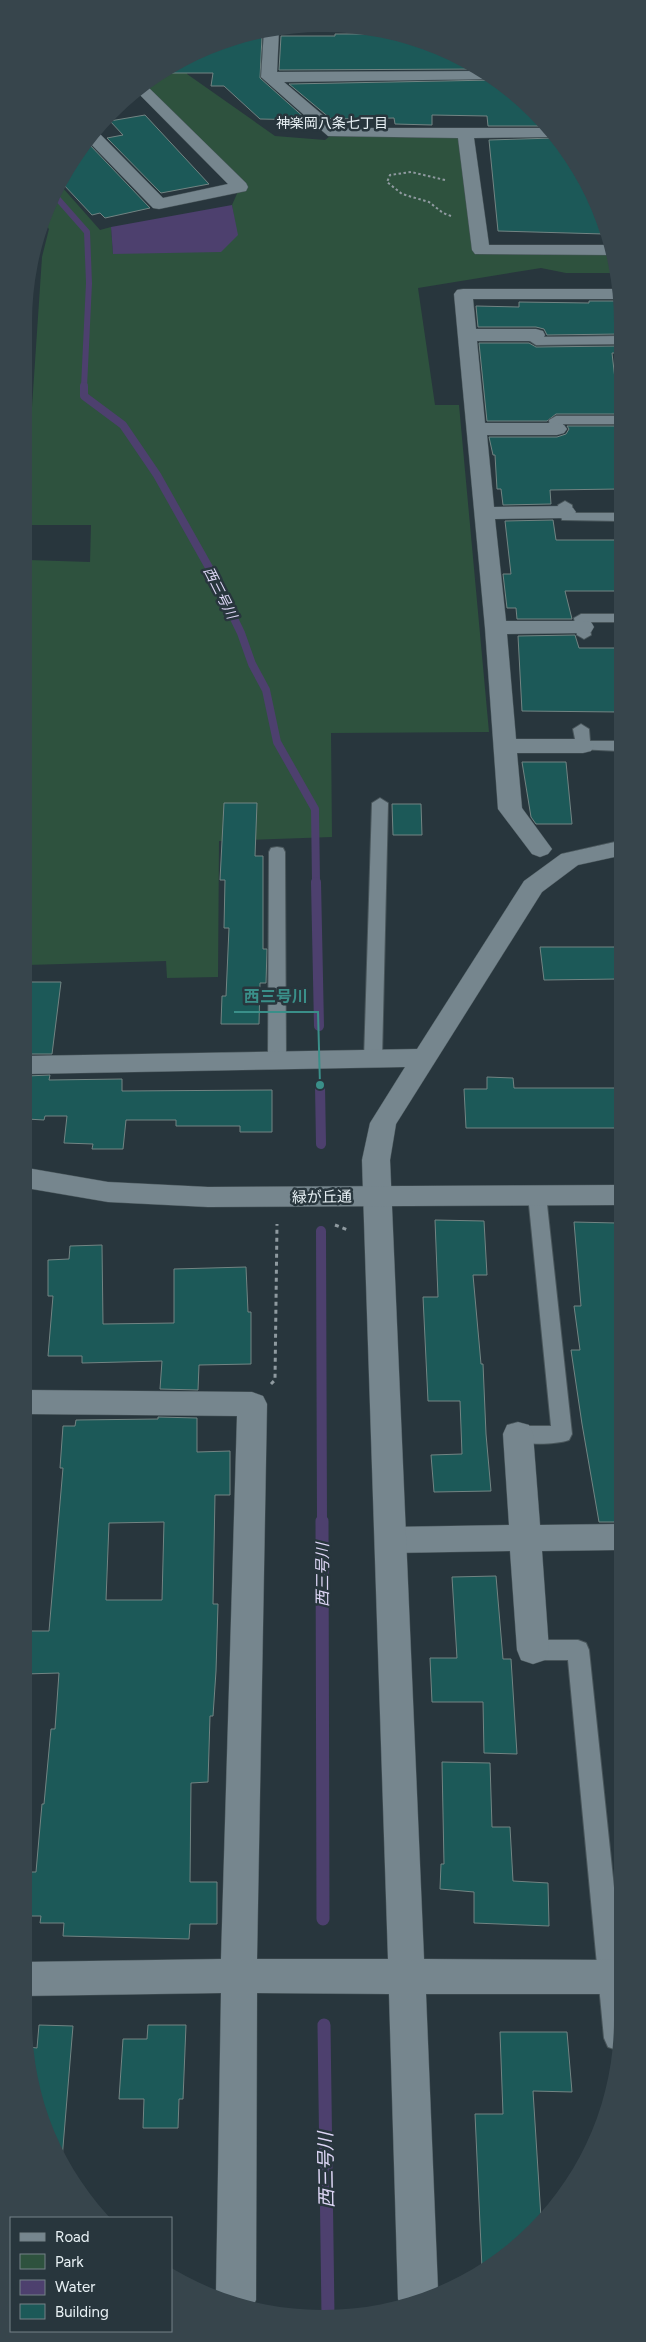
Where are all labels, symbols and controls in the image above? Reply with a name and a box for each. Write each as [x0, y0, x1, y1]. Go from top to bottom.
district label: 神楽岡八条七丁目 [276, 115, 388, 132]
water label: 西三号川 [200, 564, 241, 624]
callout: 西三号川 [234, 981, 318, 1012]
text: 西三号川 [244, 987, 308, 1006]
street label: 緑が丘通 [292, 1187, 352, 1207]
water label: 西三号川 [313, 1541, 332, 1607]
water label: 西三号川 [314, 2130, 338, 2208]
legend [10, 2217, 172, 2332]
text: Road [55, 2228, 90, 2246]
text: Park [55, 2253, 84, 2271]
text: Water [55, 2278, 95, 2296]
text: Building [55, 2303, 109, 2321]

